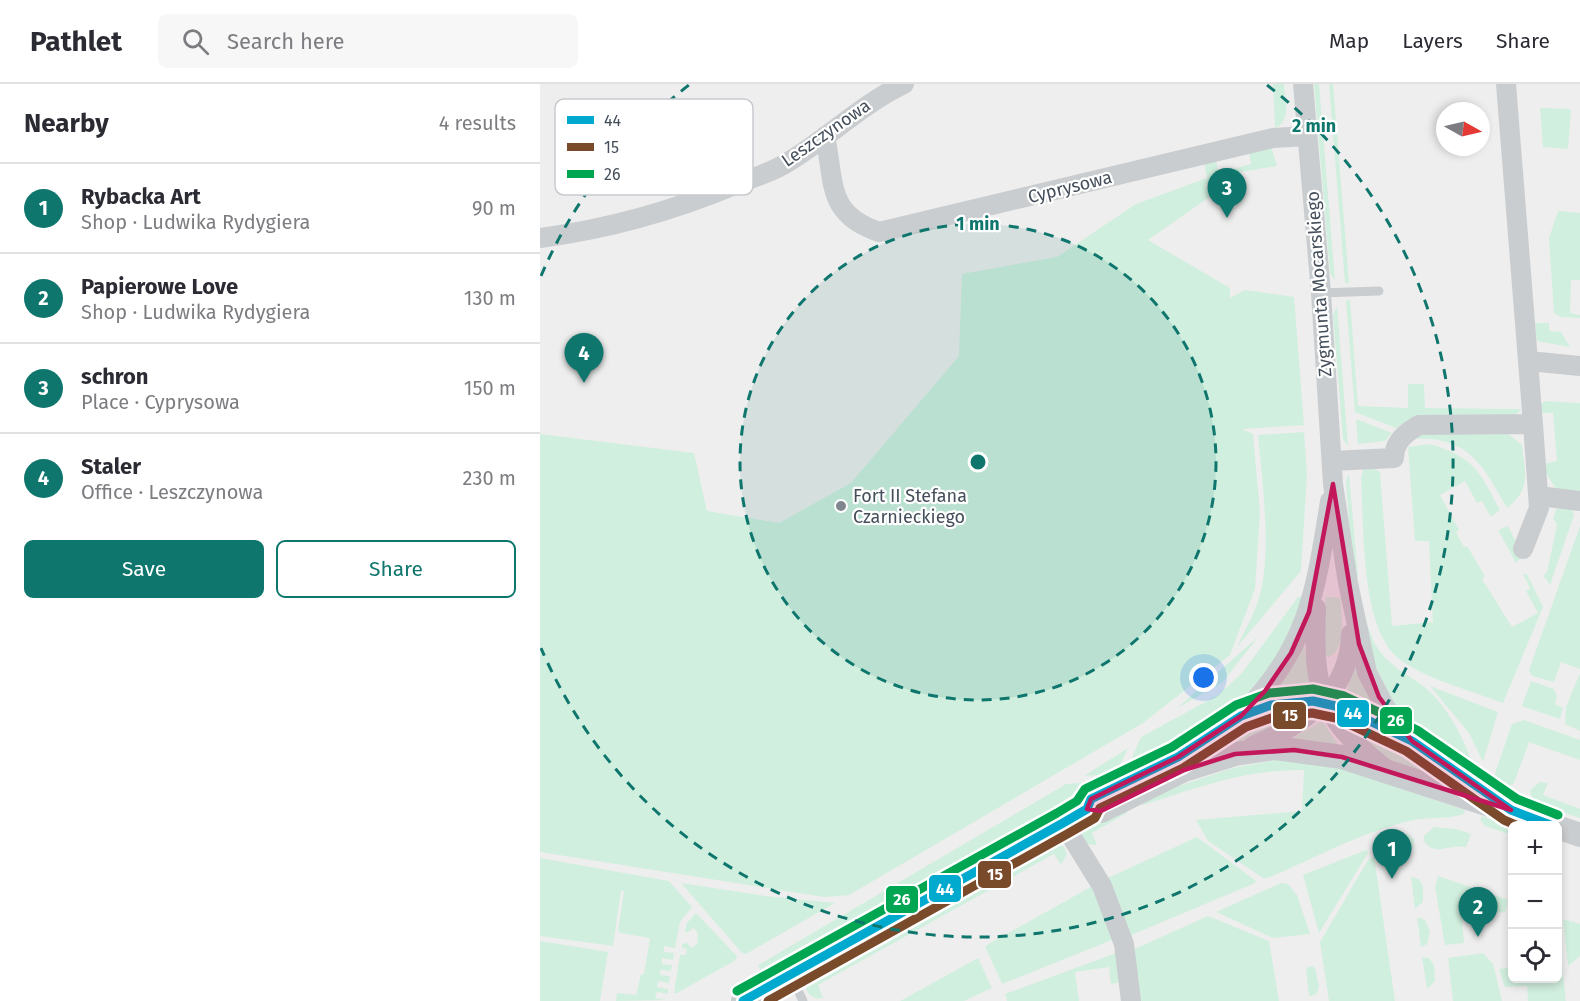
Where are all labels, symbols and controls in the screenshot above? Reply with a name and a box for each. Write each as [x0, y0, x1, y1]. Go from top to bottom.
search box [158, 14, 578, 68]
text: Pathlet [30, 25, 122, 58]
icon: search [179, 25, 212, 58]
text: Search here [227, 28, 345, 55]
text: Map [1329, 28, 1369, 54]
text: Layers [1402, 28, 1463, 54]
text: Share [1496, 28, 1550, 54]
street label: Leszczynowa [777, 94, 875, 172]
legend [555, 99, 753, 195]
north arrow [1436, 102, 1490, 156]
text: Nearby [24, 108, 109, 139]
text: 4 results [439, 111, 516, 135]
text: 44 [604, 111, 622, 130]
text: 2 min [1292, 115, 1336, 137]
text: 15 [604, 138, 619, 157]
text: 26 [604, 165, 620, 184]
street label: Cyprysowa [1026, 166, 1114, 208]
pin: 3 [1208, 168, 1246, 218]
text: Rybacka Art [81, 183, 201, 210]
street label: Zygmunta Mocarskiego [1302, 190, 1336, 378]
text: 1 [39, 196, 48, 220]
text: 90 m [472, 196, 516, 220]
text: Shop · Ludwika Rydygiera [81, 210, 310, 234]
text: 1 min [956, 213, 1000, 235]
text: Papierowe Love [81, 273, 238, 300]
text: 2 [38, 286, 49, 310]
text: 130 m [464, 286, 516, 310]
text: Shop · Ludwika Rydygiera [81, 300, 310, 324]
pin: 4 [564, 334, 603, 383]
text: schron [81, 363, 149, 390]
text: 3 [38, 376, 49, 400]
text: 150 m [464, 376, 516, 400]
text: Place · Cyprysowa [81, 390, 240, 414]
centre of rings [968, 452, 988, 472]
text: Staler [81, 453, 141, 480]
text: 4 [38, 466, 49, 490]
text: 230 m [463, 466, 516, 490]
text: Office · Leszczynowa [81, 480, 263, 504]
place label: Fort II Stefana Czarnieckiego [853, 485, 967, 528]
marker: Fort II Stefana Czarnieckiego [834, 499, 848, 513]
button: Save [24, 540, 264, 598]
button: Share [276, 540, 516, 598]
your location [1189, 663, 1218, 692]
line badge: 44 [1336, 699, 1370, 728]
line badge: 15 [1272, 701, 1307, 730]
text: 44 [1344, 704, 1362, 723]
text: 15 [1282, 706, 1298, 725]
line badge: 26 [1379, 706, 1413, 735]
text: 26 [1387, 711, 1405, 730]
map controls [1508, 821, 1562, 983]
button: + [1508, 821, 1562, 875]
pin: 1 [1372, 830, 1412, 879]
line badge: 15 [977, 860, 1012, 889]
text: 15 [987, 865, 1003, 884]
line badge: 44 [928, 874, 962, 903]
button: − [1508, 875, 1562, 929]
text: 44 [936, 880, 954, 899]
line badge: 26 [885, 885, 919, 914]
pin: 2 [1458, 888, 1498, 937]
text: 26 [893, 890, 911, 909]
button: locate [1508, 929, 1562, 983]

